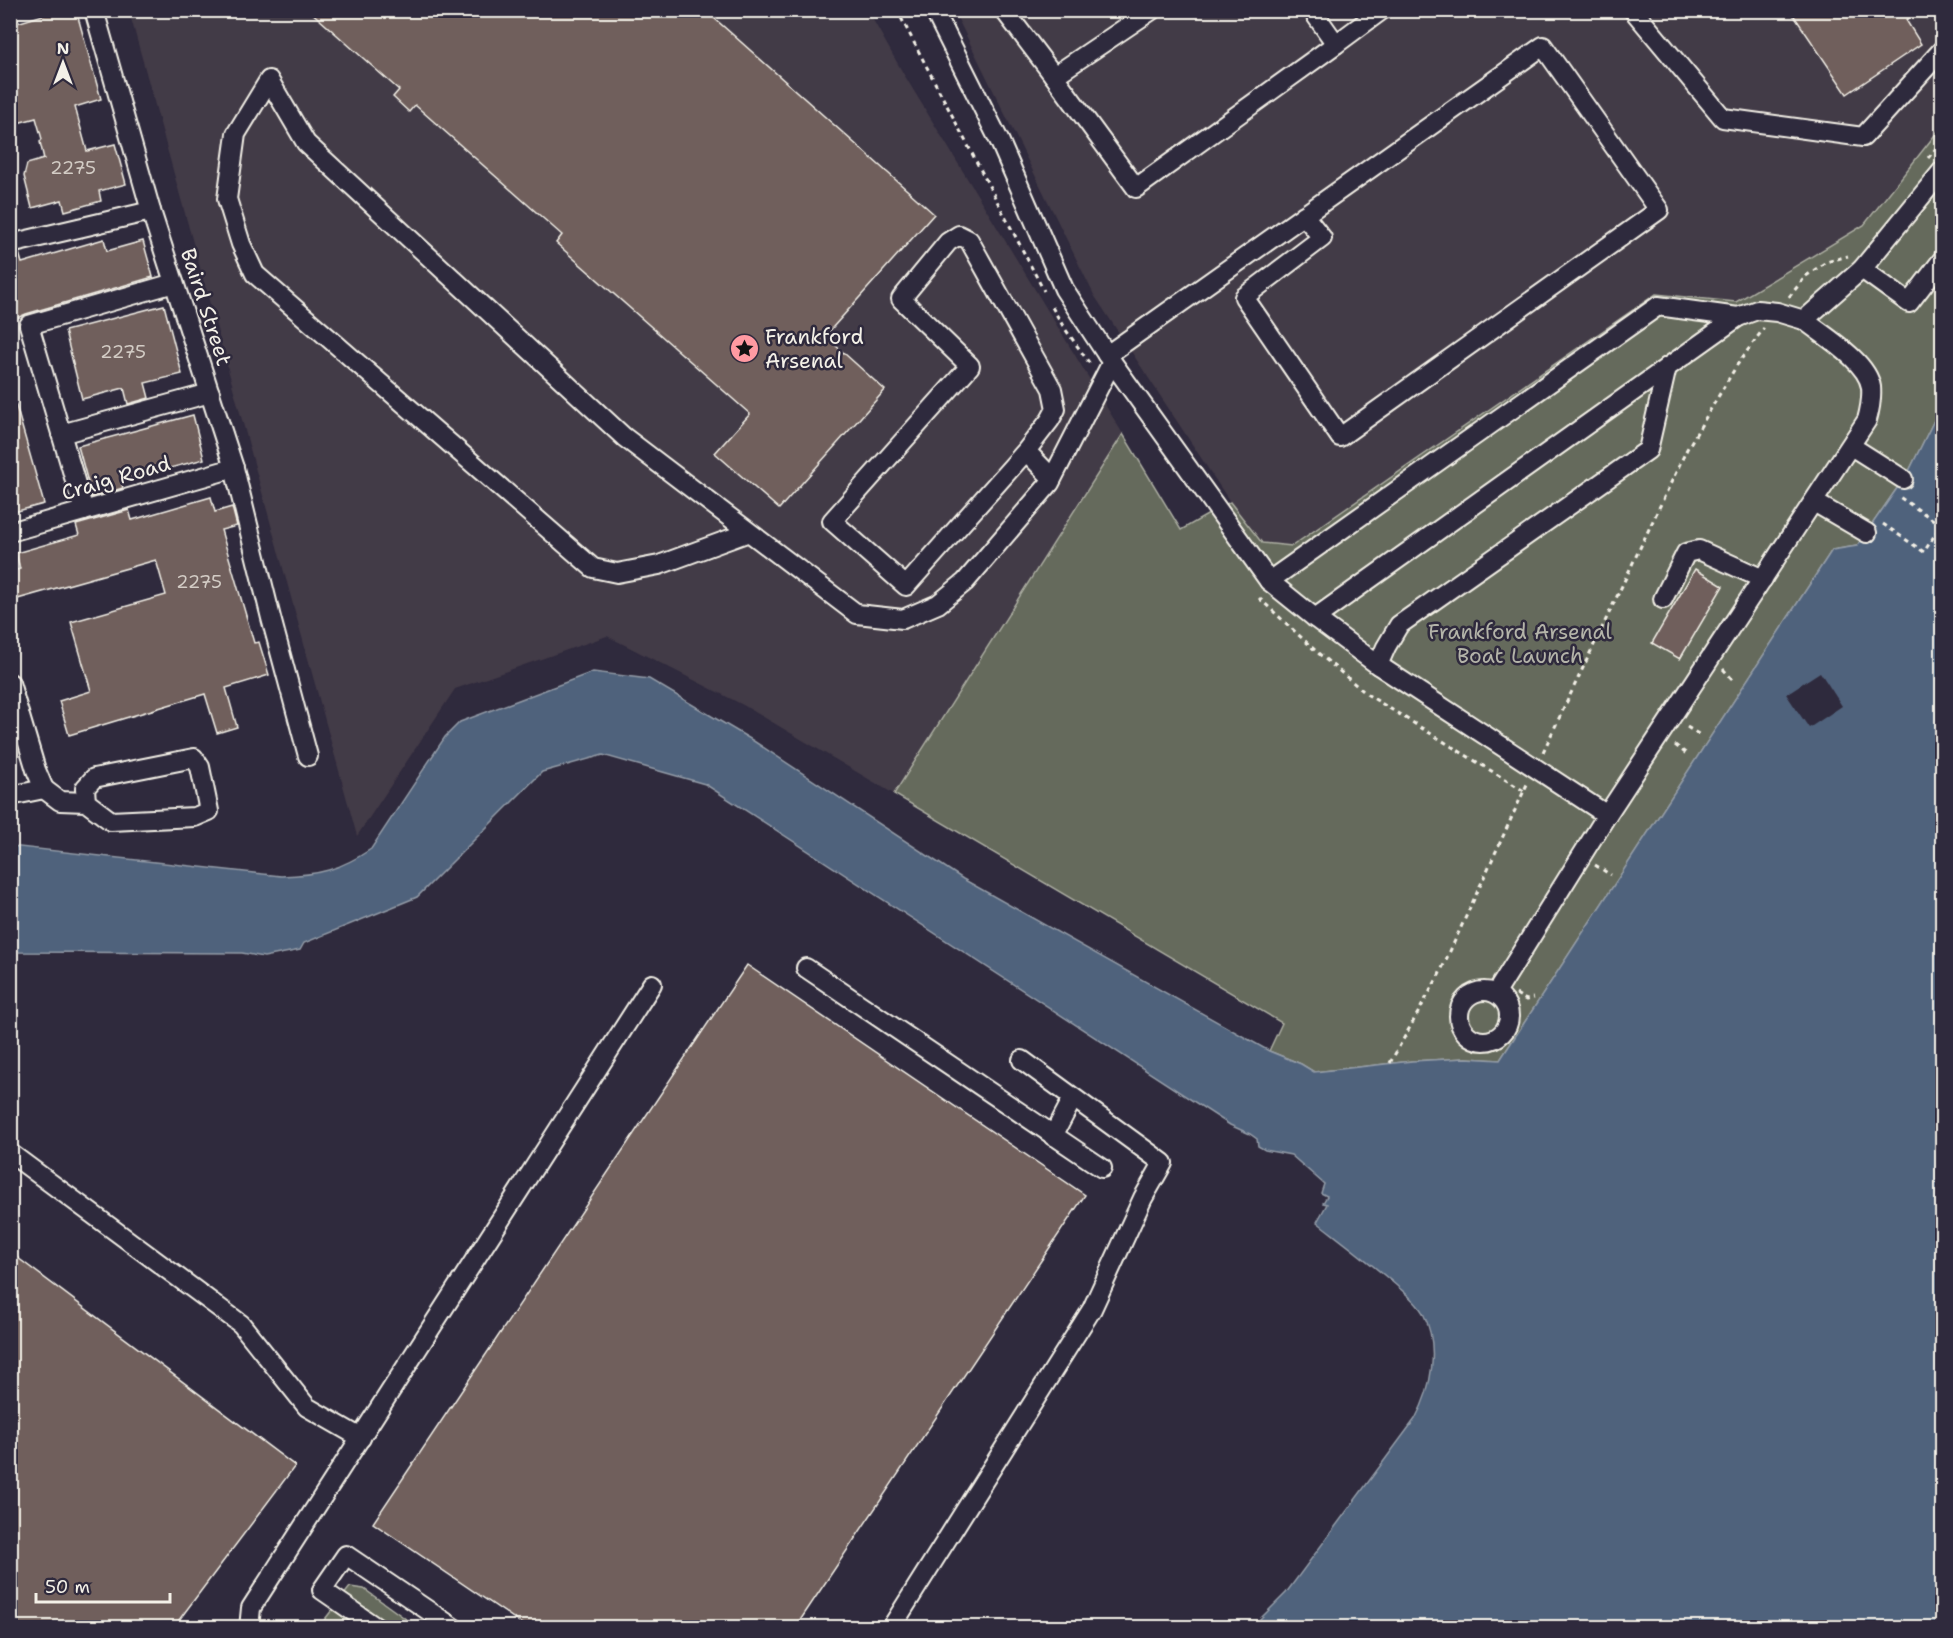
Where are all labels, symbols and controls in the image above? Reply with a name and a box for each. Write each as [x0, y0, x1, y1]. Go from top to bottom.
north arrow [33, 33, 93, 93]
text: N [57, 38, 69, 59]
house number: 2275 [50, 156, 96, 180]
street label: Baird Street [174, 245, 238, 369]
place label: Frankford Arsenal [765, 323, 864, 375]
place icon: Frankford Arsenal [728, 333, 760, 365]
house number: 2275 [100, 340, 146, 364]
street label: Craig Road [58, 449, 174, 507]
house number: 2275 [176, 570, 222, 594]
park label: Frankford Arsenal Boat Launch [1428, 618, 1613, 670]
scale bar [36, 1566, 170, 1604]
text: 50 m [45, 1575, 90, 1599]

